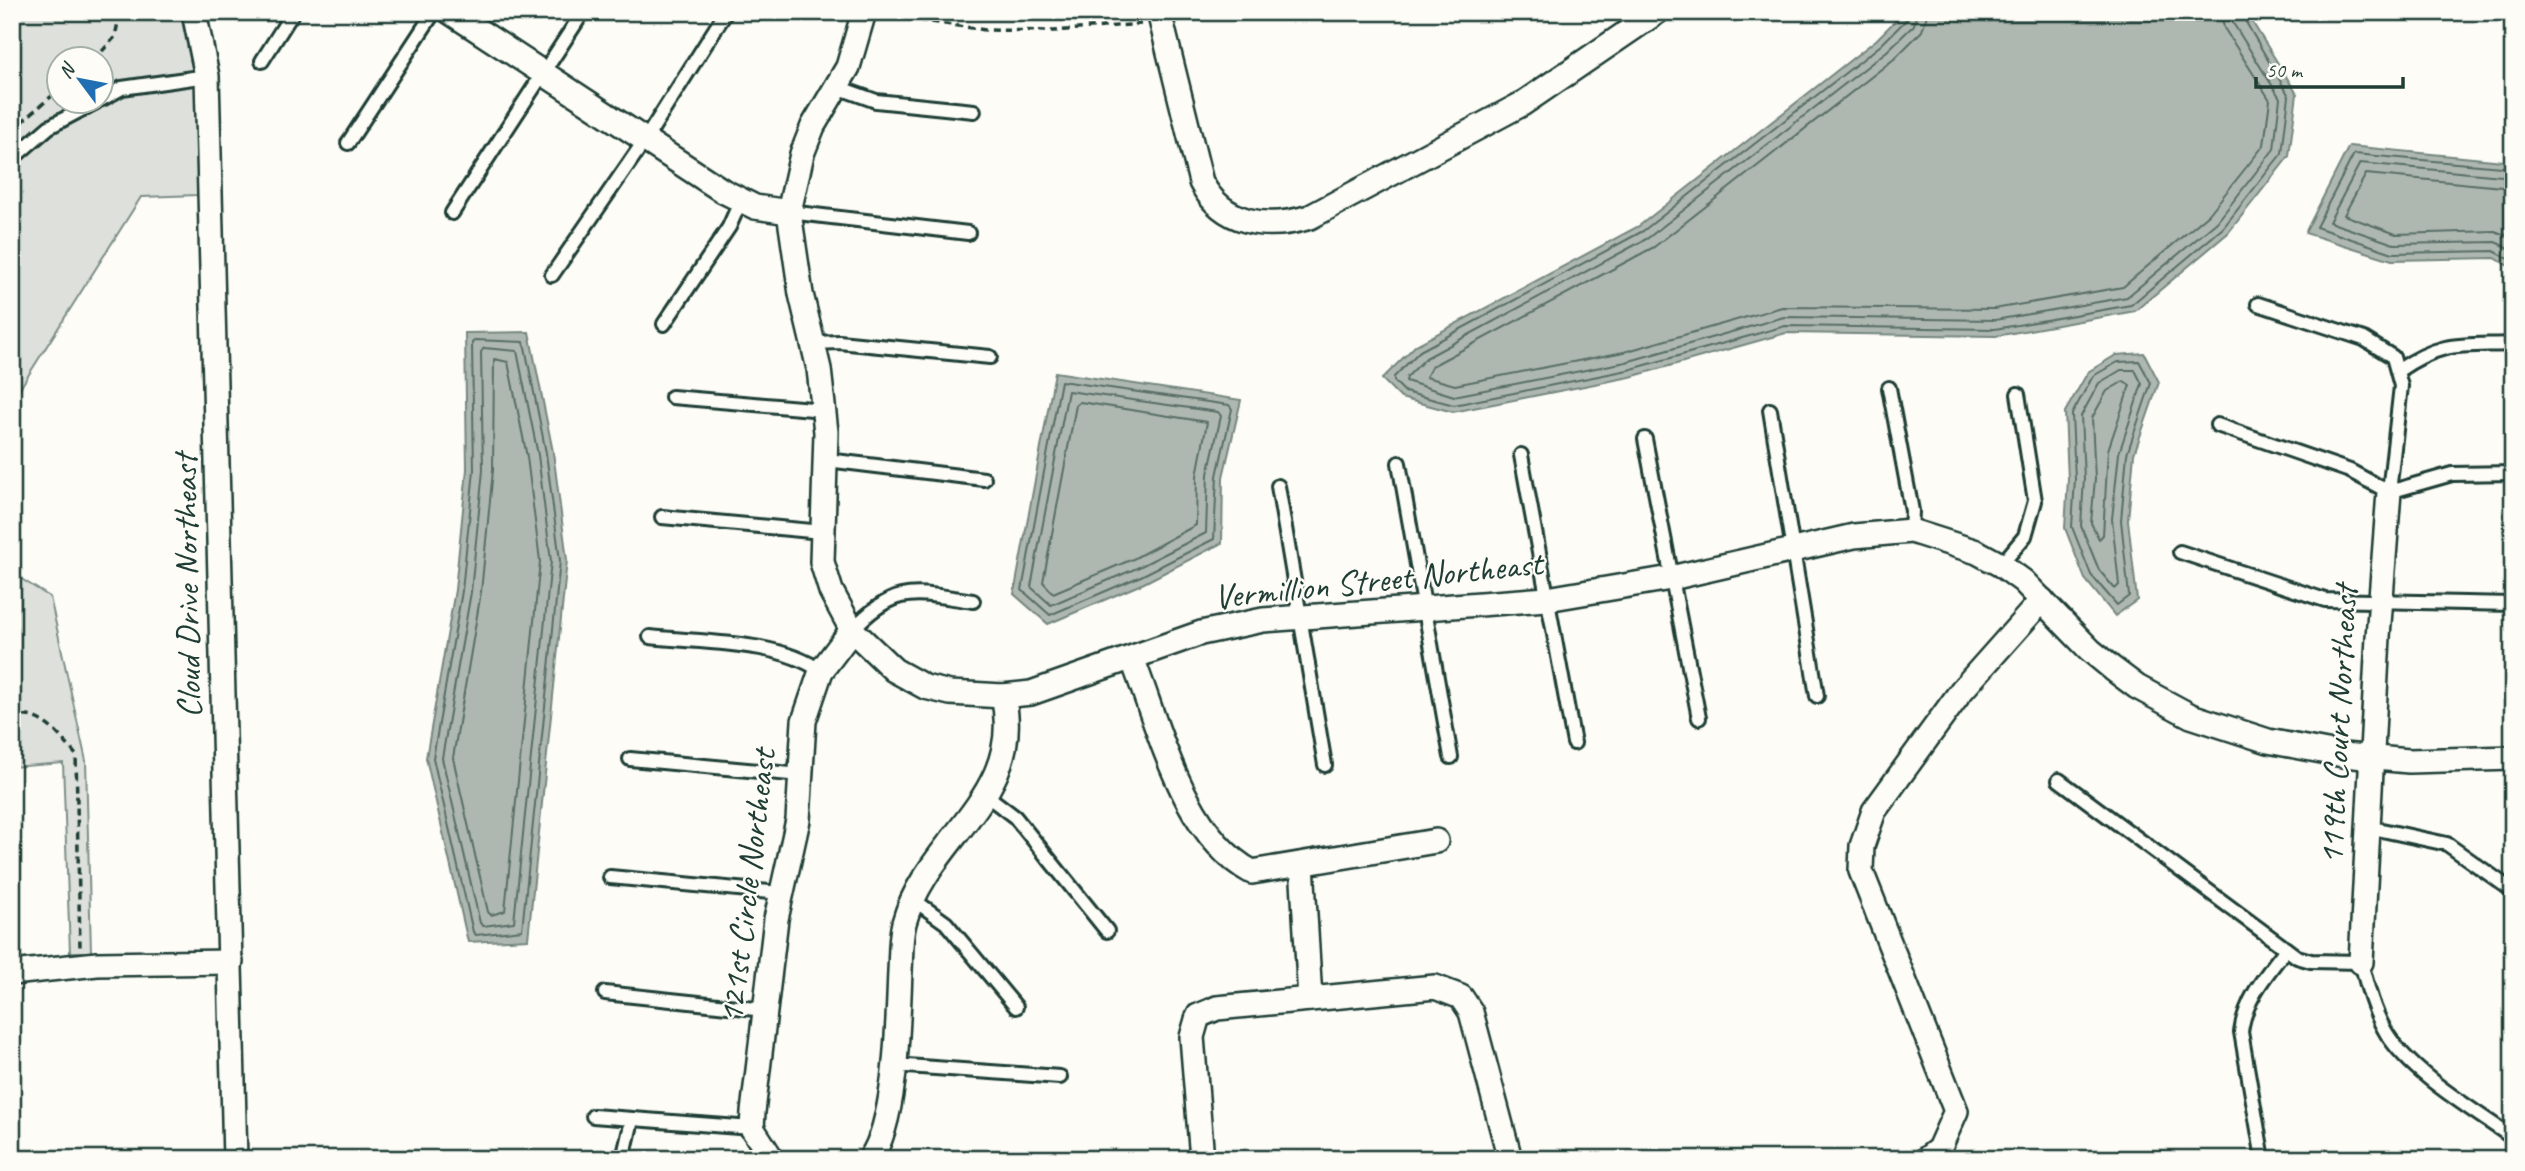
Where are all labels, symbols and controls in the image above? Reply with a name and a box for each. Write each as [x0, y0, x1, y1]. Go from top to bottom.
north arrow [46, 46, 116, 116]
scale bar [2256, 46, 2402, 90]
text: N [53, 57, 81, 83]
text: 50 m [2266, 57, 2304, 83]
street label: Cloud Drive Northeast [162, 449, 212, 718]
street label: Vermillion Street Northeast [1212, 540, 1548, 620]
street label: 119th Court Northeast [2308, 580, 2368, 866]
street label: 121st Circle Northeast [708, 743, 787, 1025]

